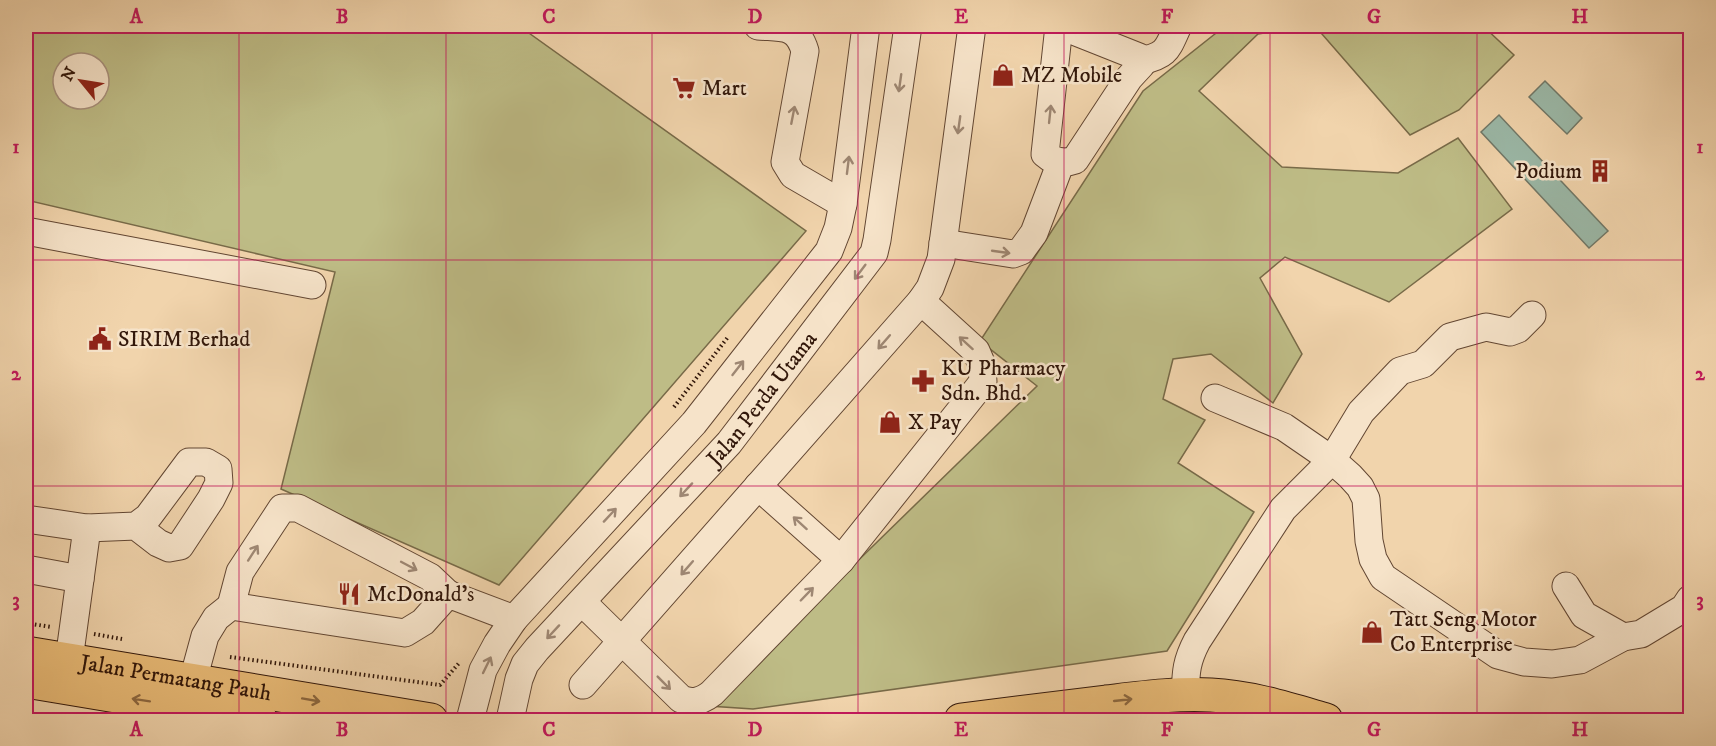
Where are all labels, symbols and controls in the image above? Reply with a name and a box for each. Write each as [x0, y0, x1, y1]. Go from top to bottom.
text: A [129, 5, 144, 30]
text: B [336, 5, 348, 30]
text: C [542, 5, 556, 30]
text: D [748, 5, 763, 30]
text: E [954, 5, 968, 30]
text: F [1161, 5, 1174, 30]
text: G [1367, 5, 1381, 30]
text: H [1572, 5, 1589, 30]
north arrow [51, 51, 111, 111]
shop icon: MZ Mobile [990, 62, 1016, 88]
place label: MZ Mobile [1021, 62, 1122, 89]
text: N [57, 63, 81, 85]
one-way arrow [894, 73, 905, 93]
supermarket icon: Mart [671, 75, 697, 101]
place label: Mart [702, 75, 747, 102]
one-way arrow [1045, 104, 1056, 124]
one-way arrow [788, 105, 799, 125]
one-way arrow [953, 115, 964, 134]
text: 1 [12, 135, 20, 160]
text: 1 [1696, 135, 1704, 160]
one-way arrow [843, 155, 854, 175]
place label: Podium [1515, 158, 1582, 185]
building icon: Podium [1587, 158, 1613, 184]
one-way arrow [990, 246, 1010, 257]
one-way arrow [854, 264, 867, 280]
public building icon: SIRIM Berhad [87, 326, 113, 352]
place label: SIRIM Berhad [118, 326, 250, 353]
street label: Jalan Perda Utama [700, 326, 823, 473]
one-way arrow [878, 334, 891, 350]
one-way arrow [959, 336, 974, 350]
place label: KU Pharmacy Sdn. Bhd. [941, 355, 1066, 407]
one-way arrow [731, 360, 744, 376]
text: 2 [11, 362, 22, 387]
text: 2 [1695, 362, 1706, 387]
pharmacy icon: KU Pharmacy Sdn. Bhd. [910, 368, 936, 394]
shop icon: X Pay [877, 409, 903, 435]
place label: X Pay [908, 409, 962, 436]
one-way arrow [679, 482, 693, 497]
one-way arrow [603, 508, 617, 523]
one-way arrow [792, 516, 807, 530]
one-way arrow [247, 545, 259, 562]
one-way arrow [400, 560, 417, 572]
one-way arrow [680, 560, 694, 575]
restaurant icon: McDonald's [336, 581, 362, 607]
place label: McDonald's [367, 581, 474, 608]
one-way arrow [800, 587, 815, 602]
text: 3 [12, 588, 20, 613]
text: 3 [1696, 588, 1704, 613]
place label: Tatt Seng Motor Co Enterprise [1390, 606, 1538, 658]
shop icon: Tatt Seng Motor Co Enterprise [1359, 619, 1385, 645]
one-way arrow [546, 625, 560, 640]
street label: Jalan Permatang Pauh [76, 648, 274, 707]
one-way arrow [481, 656, 493, 674]
one-way arrow [656, 675, 671, 690]
one-way arrow [132, 694, 152, 705]
one-way arrow [1113, 694, 1133, 705]
one-way arrow [301, 695, 321, 706]
text: A [129, 718, 144, 743]
text: B [336, 718, 348, 743]
text: C [542, 718, 556, 743]
text: D [748, 718, 763, 743]
text: E [954, 718, 968, 743]
text: F [1161, 718, 1174, 743]
text: G [1367, 718, 1381, 743]
text: H [1572, 718, 1589, 743]

